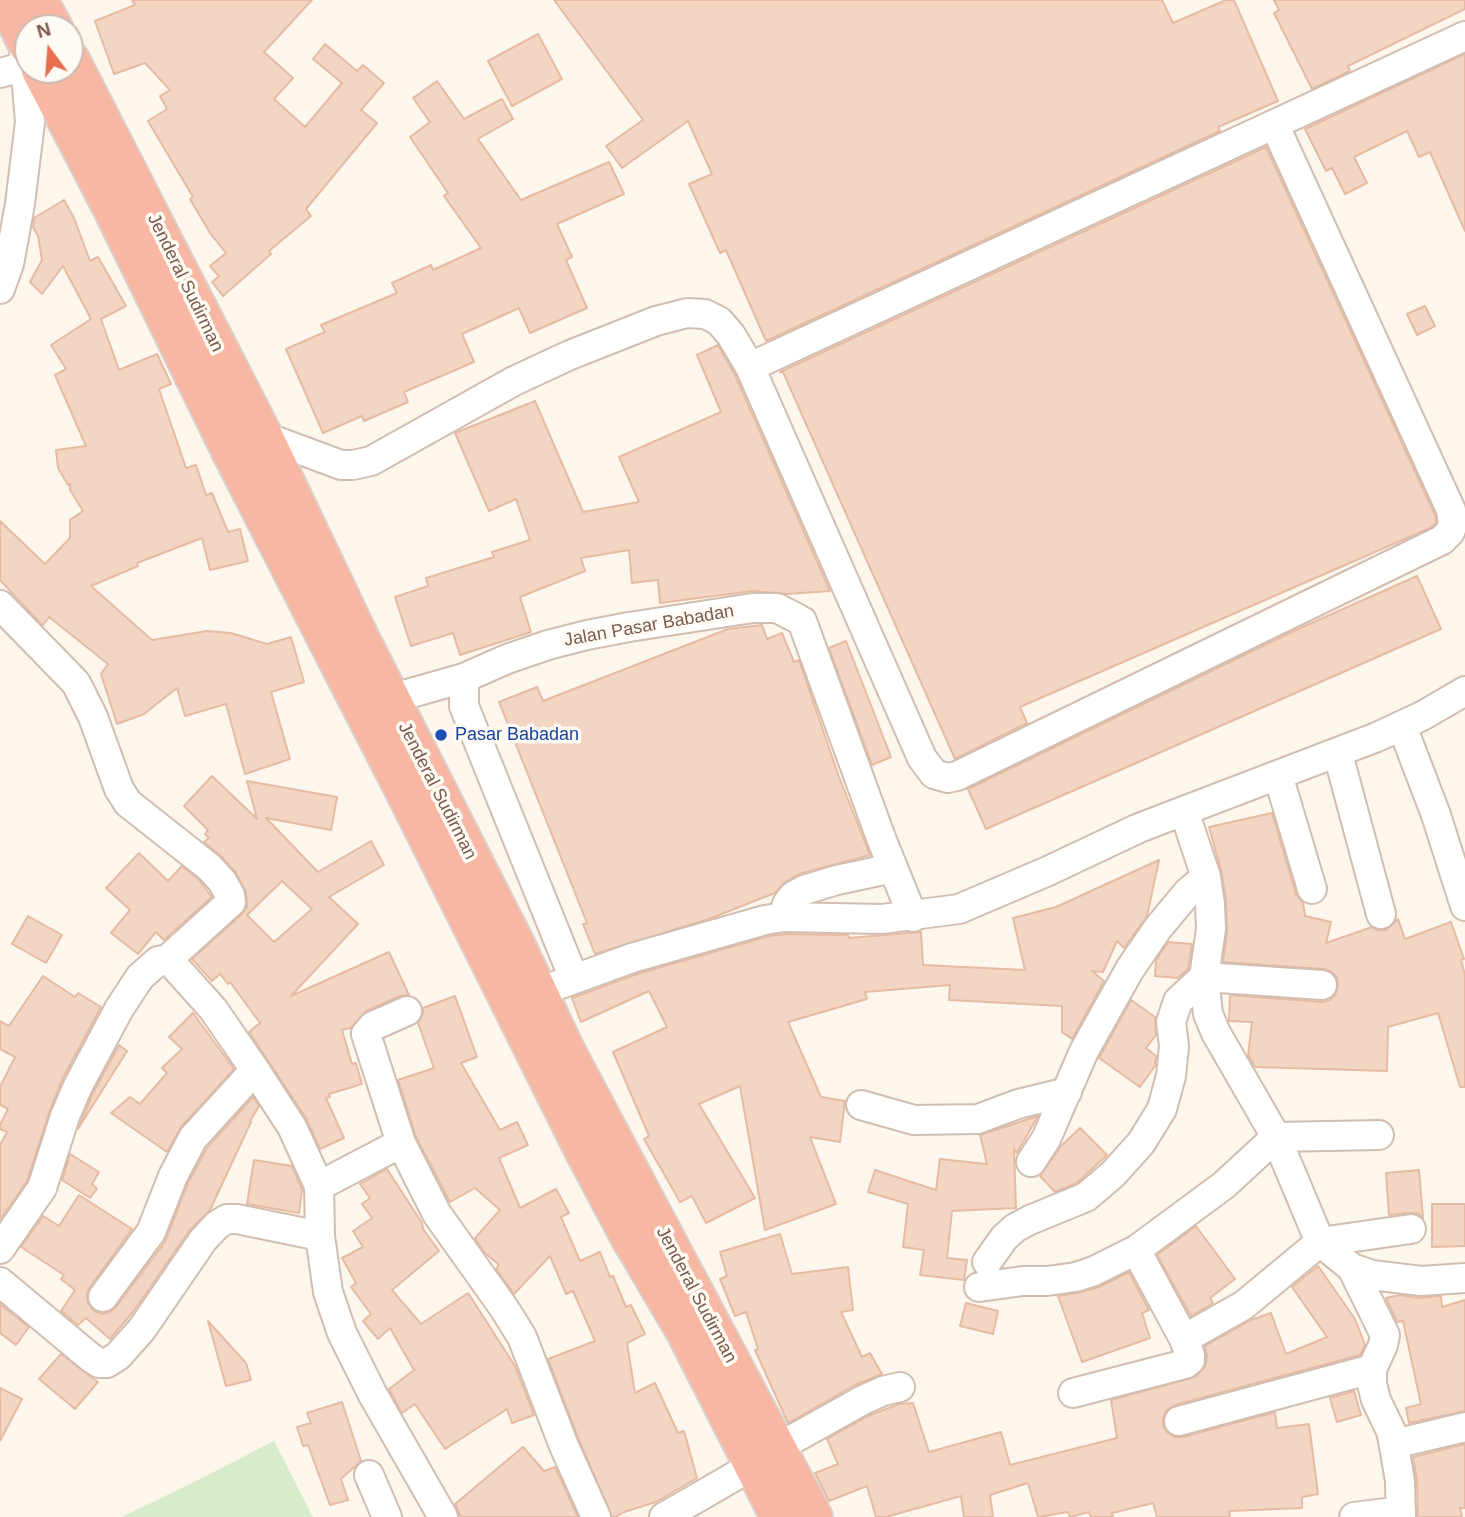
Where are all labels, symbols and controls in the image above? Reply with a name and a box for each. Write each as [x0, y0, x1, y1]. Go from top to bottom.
north arrow [14, 14, 84, 84]
text: N [34, 18, 53, 42]
street label: Jenderal Sudirman [142, 210, 228, 356]
street label: Jalan Pasar Babadan [562, 600, 736, 652]
street label: Jenderal Sudirman [393, 719, 481, 863]
place label: Pasar Babadan [455, 724, 579, 746]
marker: Pasar Babadan [433, 727, 449, 743]
street label: Jenderal Sudirman [651, 1223, 741, 1367]

